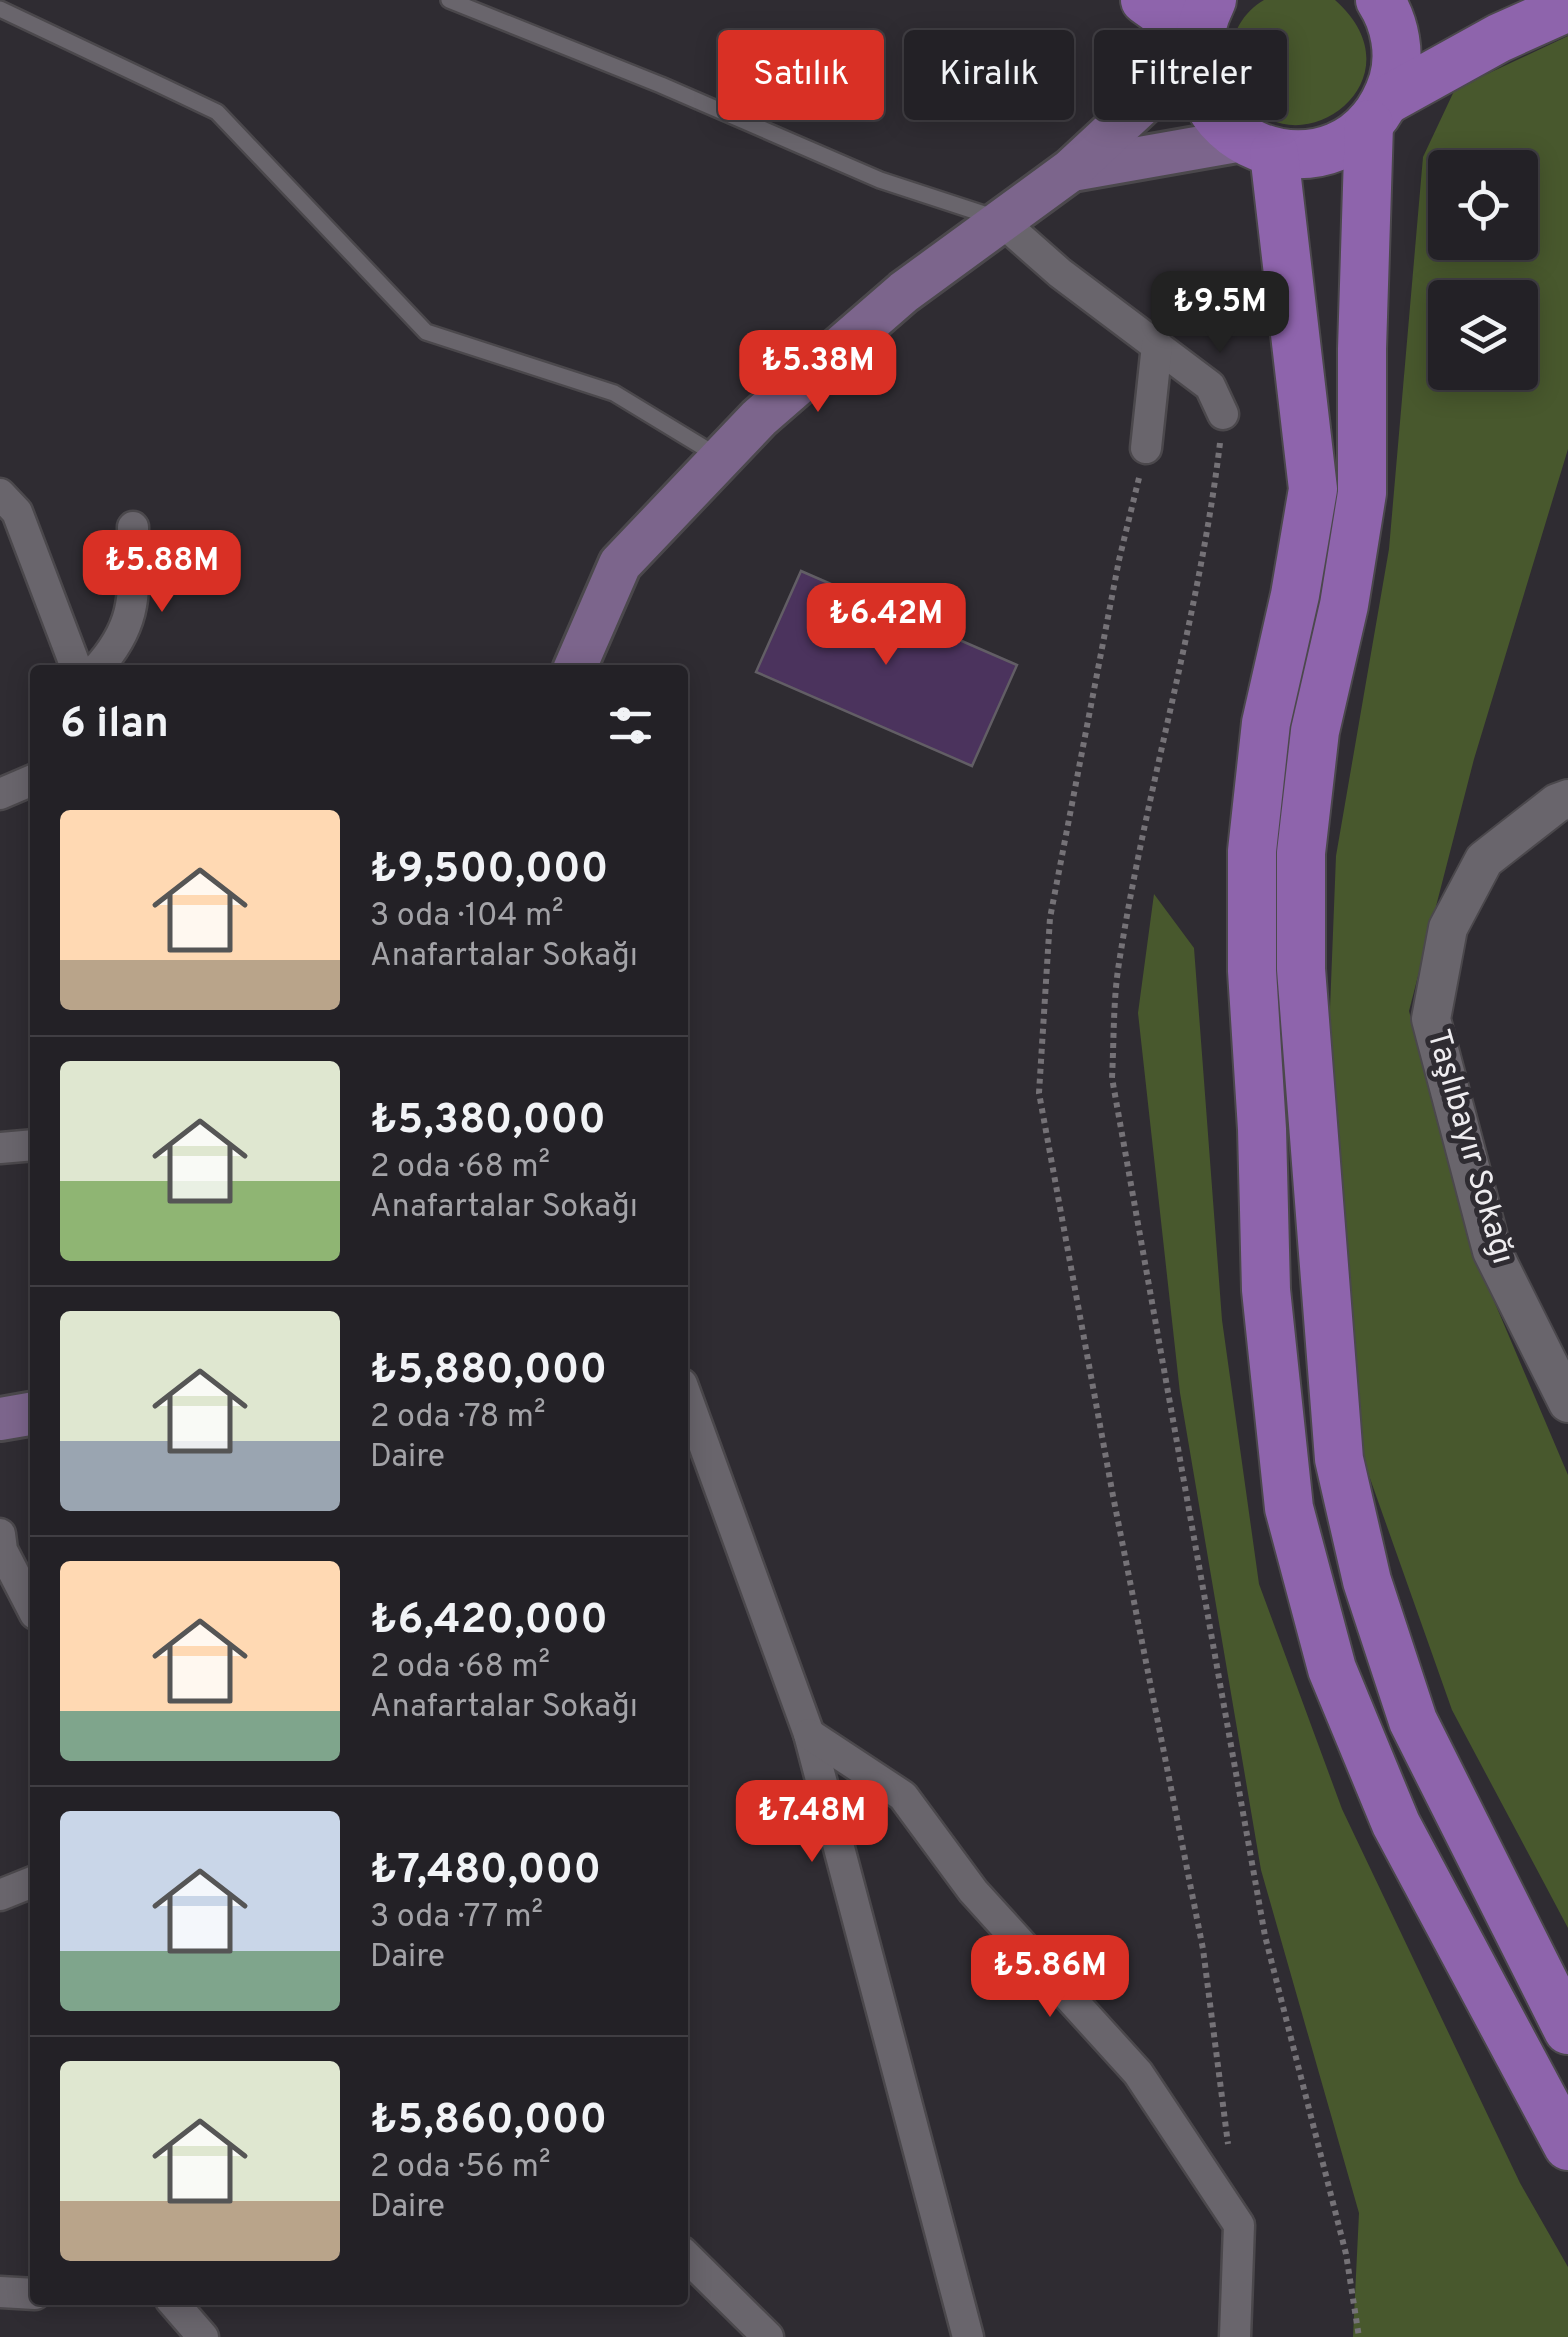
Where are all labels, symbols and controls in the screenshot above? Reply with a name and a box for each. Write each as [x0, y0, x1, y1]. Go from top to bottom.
chip: Satılık [718, 30, 884, 120]
chip: Kiralık [904, 30, 1074, 120]
chip: Filtreler [1094, 30, 1287, 120]
map controls [1428, 150, 1538, 390]
button: locate [1428, 150, 1538, 260]
pin: ₺9.5M [1150, 271, 1290, 356]
button: layers [1428, 280, 1538, 390]
text: ₺9.5M [1173, 283, 1267, 323]
pin: ₺5.38M [737, 330, 899, 415]
text: ₺5.38M [761, 342, 875, 382]
pin: ₺5.88M [81, 530, 243, 615]
text: ₺5.88M [105, 542, 219, 582]
pin: ₺6.42M [805, 583, 967, 668]
text: ₺6.42M [829, 595, 943, 635]
icon: filters [603, 698, 658, 753]
text: 6 ilan [60, 699, 169, 752]
text: ₺9,500,000 [370, 844, 608, 897]
icon: home [140, 850, 260, 970]
text: 3 oda · 104 m² [370, 897, 564, 937]
text: Anafartalar Sokağı [370, 937, 638, 977]
street label: Taşlıbayır Sokağı [1416, 1025, 1522, 1269]
text: ₺5,380,000 [370, 1095, 606, 1148]
icon: home [140, 1101, 260, 1221]
text: 2 oda · 68 m² [370, 1148, 550, 1188]
text: Anafartalar Sokağı [370, 1188, 638, 1228]
text: ₺5,880,000 [370, 1345, 607, 1398]
icon: home [140, 1351, 260, 1471]
text: 2 oda · 78 m² [370, 1398, 546, 1438]
text: Daire [370, 1438, 445, 1478]
text: ₺6,420,000 [370, 1595, 608, 1648]
icon: home [140, 1601, 260, 1721]
text: 2 oda · 68 m² [370, 1648, 550, 1688]
text: Anafartalar Sokağı [370, 1688, 638, 1728]
pin: ₺7.48M [731, 1780, 893, 1865]
text: ₺7.48M [758, 1792, 866, 1832]
text: ₺7,480,000 [370, 1845, 601, 1898]
icon: home [140, 1851, 260, 1971]
text: 3 oda · 77 m² [370, 1898, 543, 1938]
pin: ₺5.86M [969, 1935, 1131, 2020]
text: Daire [370, 1938, 445, 1978]
text: ₺5.86M [993, 1947, 1107, 1987]
text: ₺5,860,000 [370, 2095, 607, 2148]
icon: home [140, 2101, 260, 2221]
text: 2 oda · 56 m² [370, 2148, 551, 2188]
text: Daire [370, 2188, 445, 2228]

